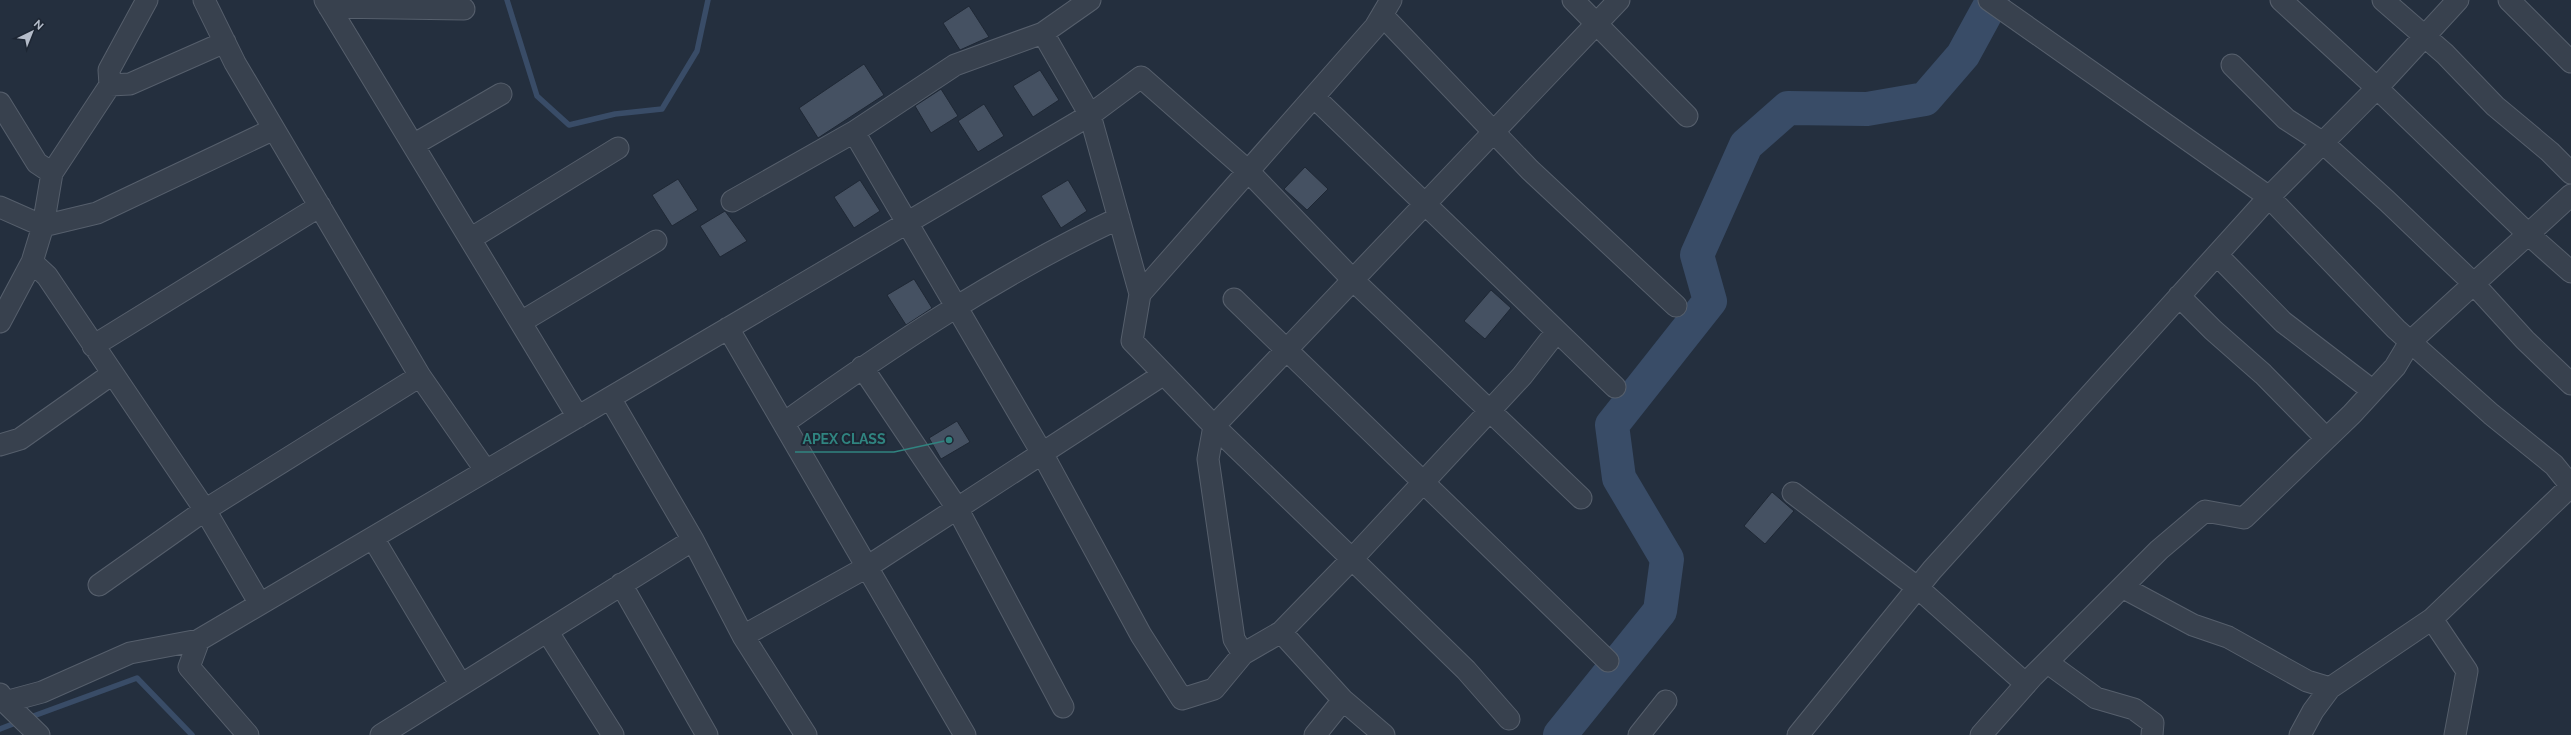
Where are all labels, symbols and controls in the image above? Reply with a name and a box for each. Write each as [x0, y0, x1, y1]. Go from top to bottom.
north arrow [12, 12, 52, 52]
text: N [31, 17, 46, 33]
callout: APEX CLASS [795, 426, 894, 452]
text: APEX CLASS [802, 431, 886, 447]

